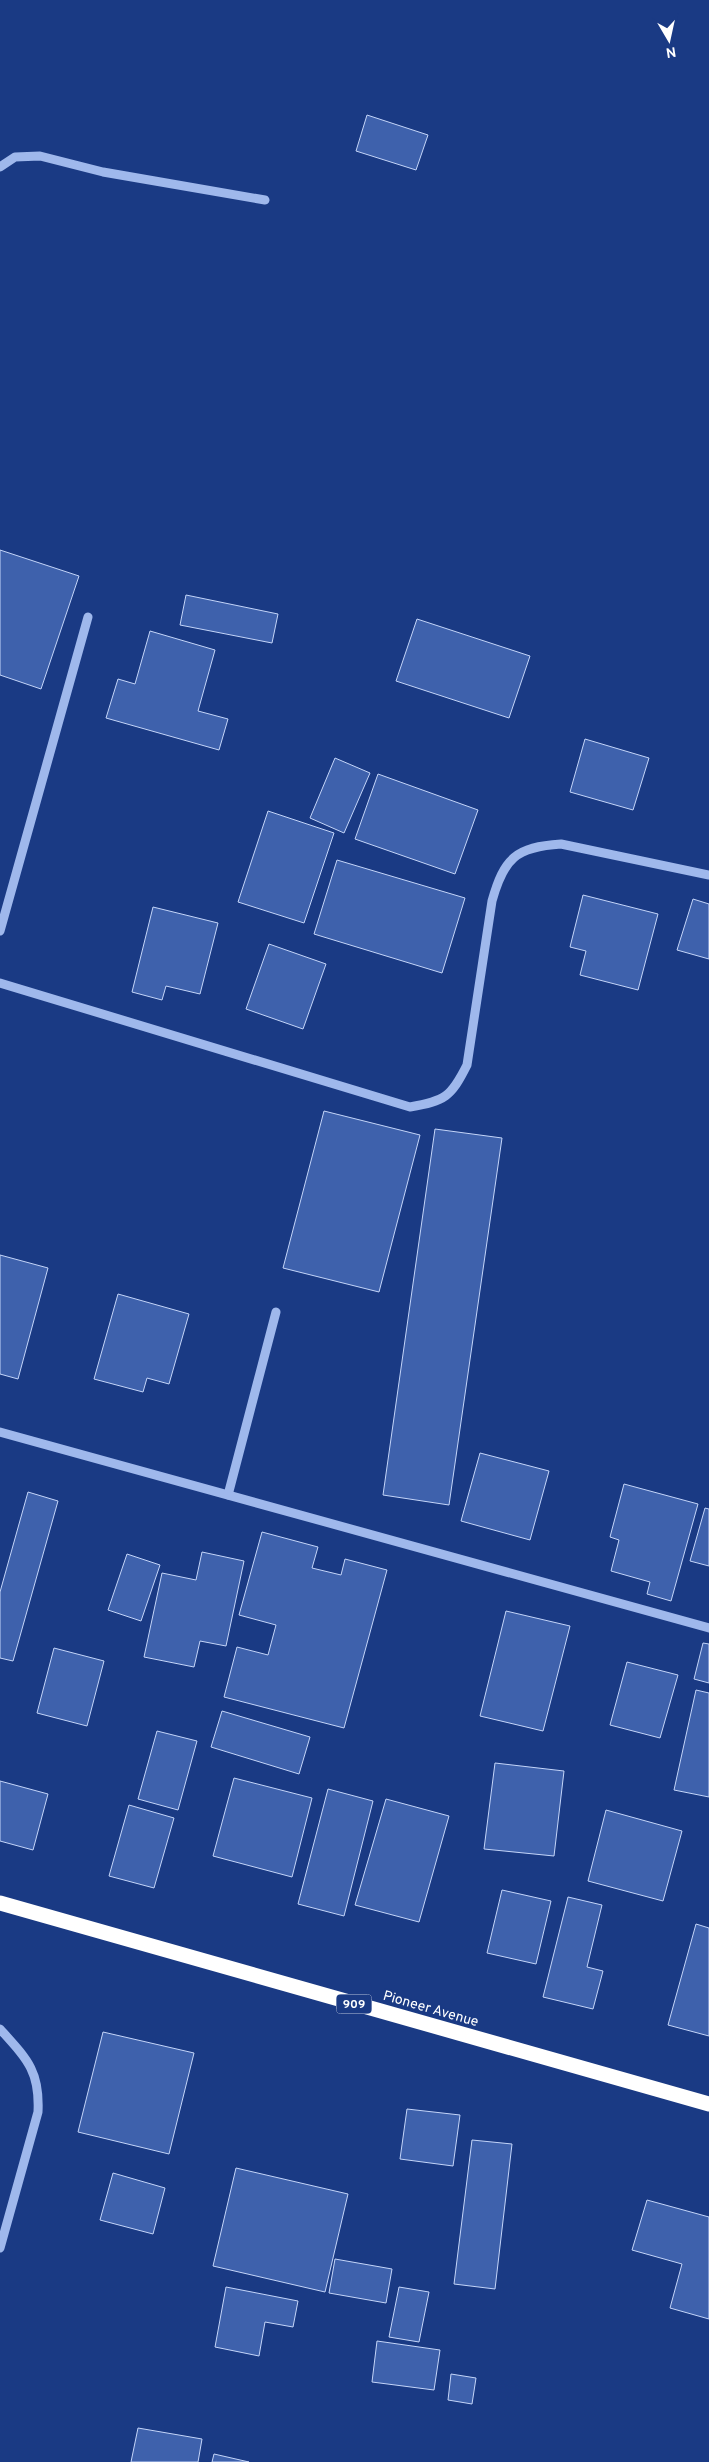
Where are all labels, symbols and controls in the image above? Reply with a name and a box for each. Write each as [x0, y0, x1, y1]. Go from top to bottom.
north arrow [644, 15, 694, 65]
text: N [664, 42, 677, 61]
street label: Pioneer Avenue [381, 1988, 480, 2031]
road number: 909 [336, 1995, 372, 2014]

